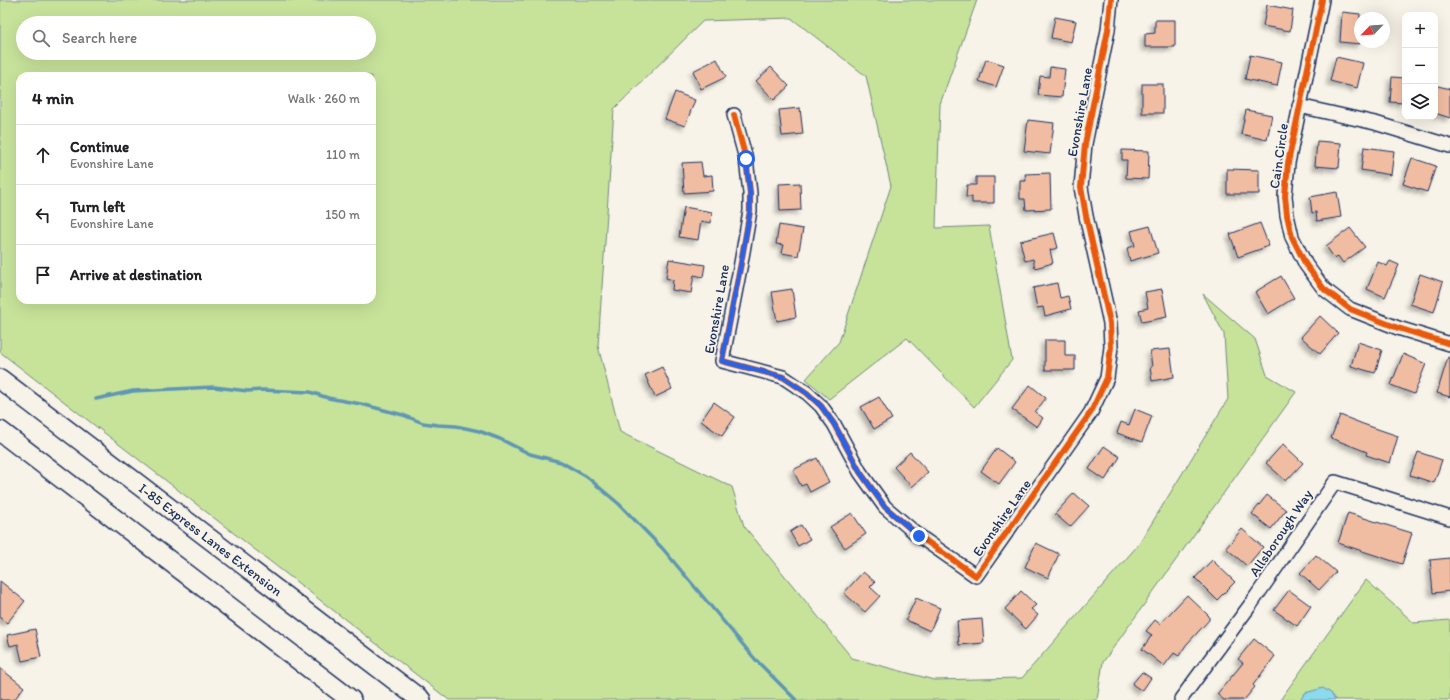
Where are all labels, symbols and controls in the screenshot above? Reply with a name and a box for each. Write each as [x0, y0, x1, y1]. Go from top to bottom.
north arrow [1354, 12, 1390, 48]
map controls [1402, 12, 1438, 120]
button: + [1402, 12, 1438, 48]
search box [16, 16, 376, 60]
icon: search [30, 27, 52, 49]
text: Search here [62, 29, 137, 47]
button: − [1402, 48, 1438, 84]
street label: Evonshire Lane [1064, 66, 1096, 158]
button: layers [1402, 84, 1438, 120]
text: 4 min [32, 88, 74, 108]
text: Walk · 260 m [288, 91, 360, 106]
street label: Cain Circle [1266, 122, 1292, 190]
text: Continue [70, 138, 129, 156]
icon: ahead [32, 144, 54, 166]
text: 110 m [326, 147, 360, 162]
route start [737, 150, 755, 168]
text: Evonshire Lane [70, 156, 154, 171]
text: Turn left [70, 198, 125, 216]
icon: left [32, 204, 54, 226]
text: 150 m [325, 207, 360, 222]
text: Evonshire Lane [70, 216, 154, 231]
street label: Evonshire Lane [701, 263, 733, 355]
icon: arrive [32, 264, 54, 286]
text: Arrive at destination [70, 266, 202, 284]
street label: Evonshire Lane [969, 476, 1035, 560]
street label: I-85 Express Lanes Extension [136, 480, 286, 600]
street label: Allsborough Way [1246, 486, 1317, 580]
route end [910, 527, 928, 545]

